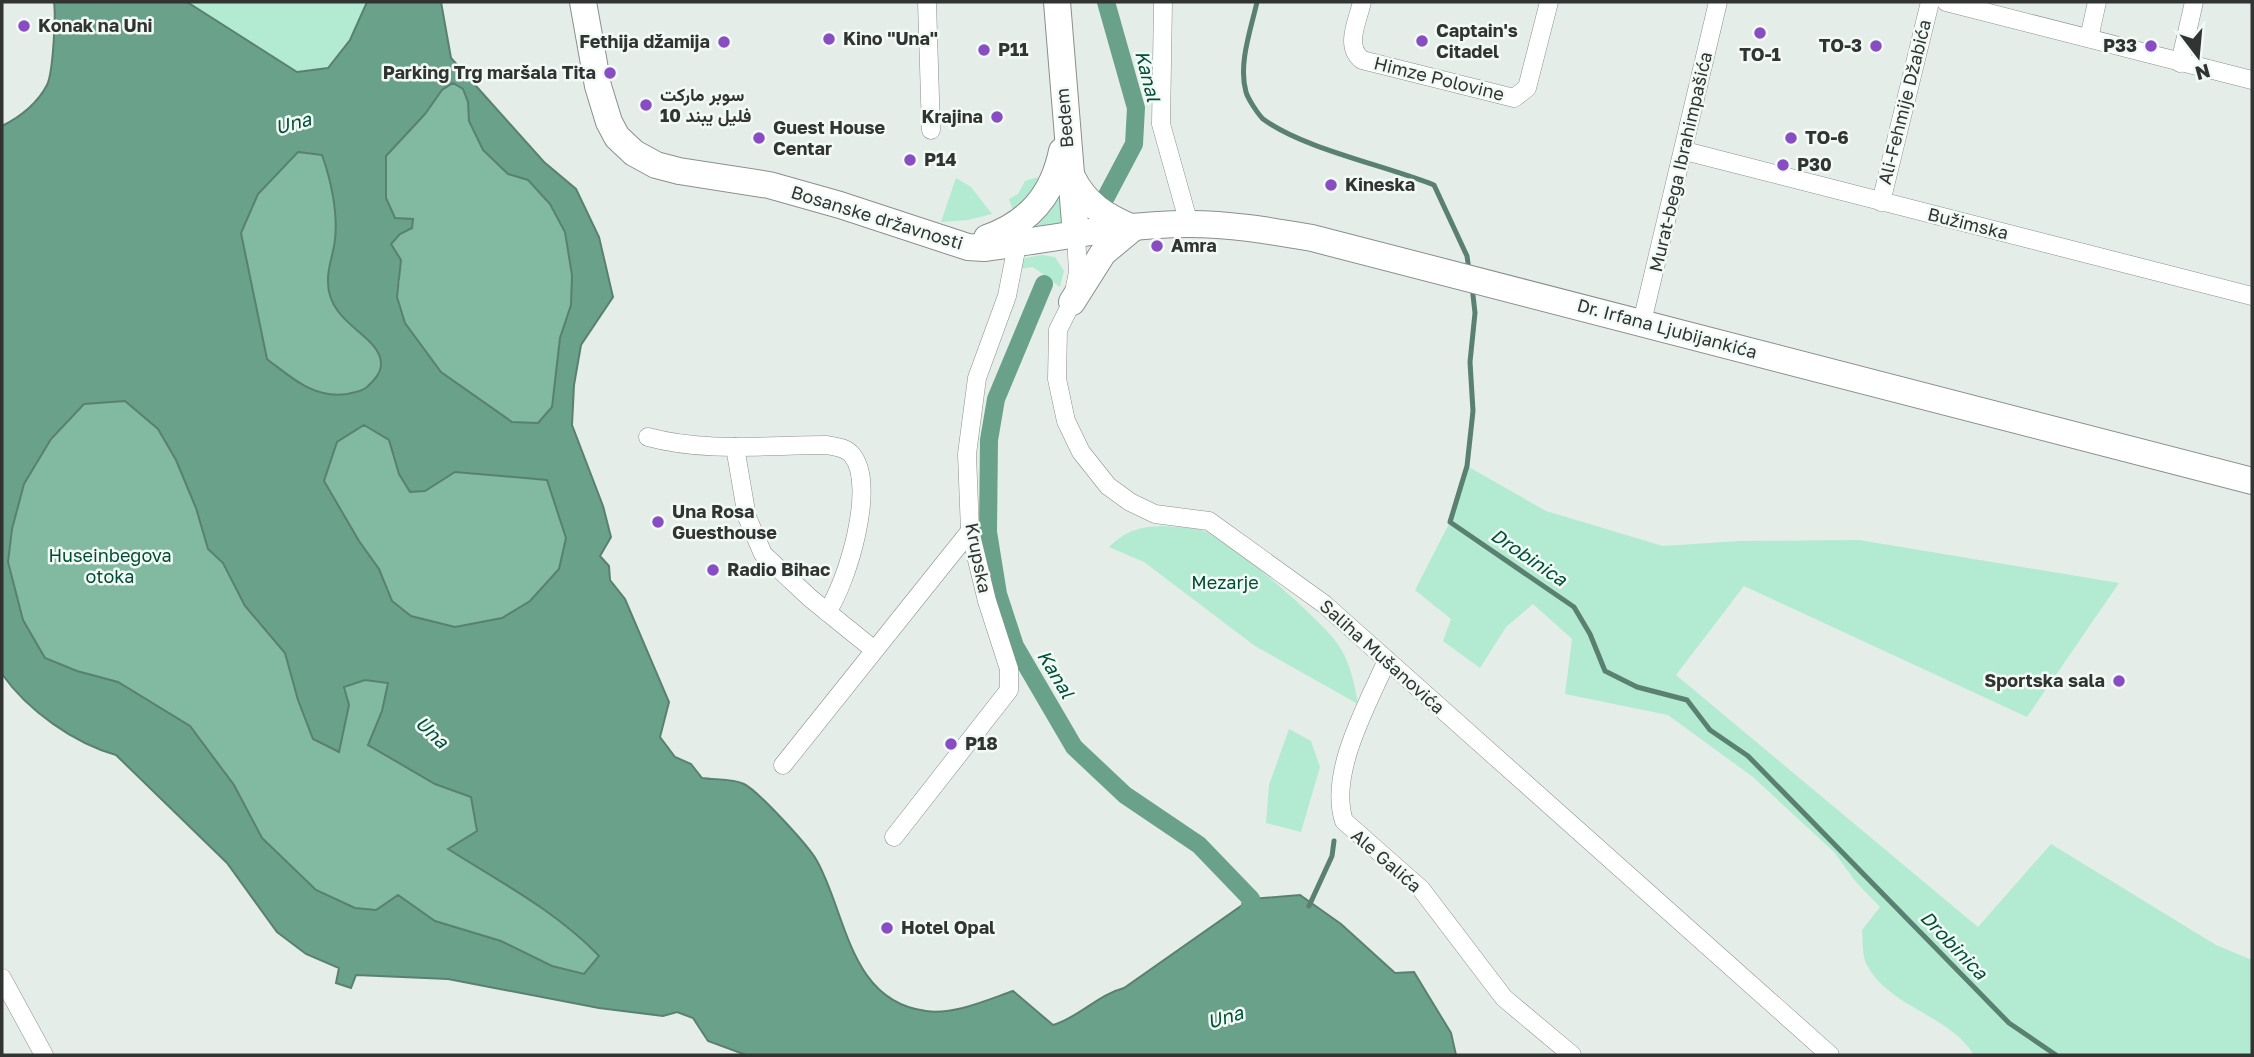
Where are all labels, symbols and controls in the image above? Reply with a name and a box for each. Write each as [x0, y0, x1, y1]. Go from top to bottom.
place label: Konak na Uni [38, 14, 153, 36]
street label: Ali-Fehmije Džabića [1873, 17, 1935, 187]
marker: Konak na Uni [16, 18, 32, 34]
place label: Captain's Citadel [1436, 19, 1518, 62]
north arrow [2163, 21, 2233, 91]
marker: TO-1 [1752, 25, 1768, 41]
place label: Kino "Una" [843, 27, 938, 49]
place label: Fethija džamija [579, 30, 710, 52]
marker: Kino "Una" [821, 31, 837, 47]
marker: Captain's Citadel [1414, 33, 1430, 49]
marker: Fethija džamija [716, 34, 732, 50]
place label: TO-3 [1819, 34, 1862, 56]
place label: P33 [2103, 34, 2137, 56]
place label: P11 [998, 38, 1029, 60]
marker: TO-3 [1868, 38, 1884, 54]
marker: P33 [2143, 38, 2159, 54]
marker: P11 [976, 42, 992, 58]
place label: TO-1 [1739, 43, 1781, 65]
water label: Kanal [1131, 48, 1166, 105]
street label: Murat-bega Ibrahimpašića [1644, 50, 1716, 274]
street label: Himze Polovine [1372, 51, 1507, 105]
text: N [2193, 60, 2213, 86]
place label: Parking Trg maršala Tita [383, 61, 596, 83]
marker: Parking Trg maršala Tita [602, 65, 618, 81]
place label: سوبر ماركت 10 فليل يبند [660, 83, 751, 127]
street label: Bedem [1050, 87, 1078, 149]
marker: سوبر ماركت 10 فليل يبند [638, 97, 654, 113]
place label: Krajina [922, 105, 983, 127]
water label: Una [272, 106, 315, 138]
marker: Krajina [989, 109, 1005, 125]
place label: Guest House Centar [773, 116, 886, 159]
place label: TO-6 [1805, 126, 1849, 148]
marker: Guest House Centar [751, 130, 767, 146]
marker: TO-6 [1783, 130, 1799, 146]
place label: P14 [924, 148, 957, 170]
marker: P14 [902, 152, 918, 168]
place label: P30 [1797, 153, 1832, 175]
marker: P30 [1775, 157, 1791, 173]
place label: Kineska [1345, 173, 1415, 195]
marker: Kineska [1323, 177, 1339, 193]
street label: Bosanske državnosti [789, 180, 966, 254]
street label: Bužimska [1926, 202, 2011, 244]
place label: Amra [1171, 234, 1217, 256]
marker: Amra [1149, 238, 1165, 254]
street label: Dr. Irfana Ljubijankića [1575, 293, 1760, 363]
place label: Una Rosa Guesthouse [672, 500, 777, 543]
marker: Una Rosa Guesthouse [650, 514, 666, 530]
street label: Krupska [961, 521, 997, 595]
water label: Drobinica [1487, 523, 1573, 591]
park label: Huseinbegova otoka [48, 544, 172, 587]
place label: Radio Bihac [727, 558, 830, 580]
marker: Radio Bihac [705, 562, 721, 578]
park label: Mezarje [1191, 571, 1259, 593]
street label: Saliha Mušanovića [1316, 594, 1450, 718]
water label: Kanal [1033, 645, 1080, 703]
place label: Sportska sala [1984, 669, 2105, 691]
marker: Sportska sala [2111, 673, 2127, 689]
water label: Una [411, 711, 454, 753]
place label: P18 [965, 732, 998, 754]
marker: P18 [943, 736, 959, 752]
street label: Ale Galića [1347, 824, 1426, 897]
water label: Drobinica [1916, 906, 1994, 985]
place label: Hotel Opal [901, 916, 995, 938]
marker: Hotel Opal [879, 920, 895, 936]
water label: Una [1204, 1000, 1247, 1033]

